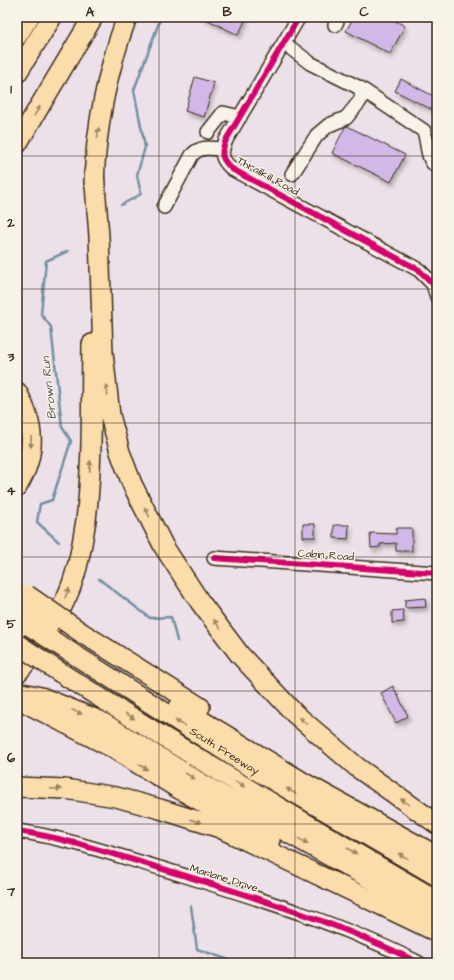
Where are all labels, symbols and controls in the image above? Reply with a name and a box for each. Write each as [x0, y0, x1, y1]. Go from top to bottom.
text: A [86, 3, 95, 21]
text: B [222, 3, 232, 21]
text: C [359, 3, 369, 21]
text: 1 [10, 80, 12, 98]
one-way arrow [33, 106, 41, 116]
one-way arrow [94, 127, 101, 139]
street label: Thrailkill Road [234, 153, 302, 199]
text: 2 [6, 214, 15, 232]
text: 3 [7, 348, 15, 366]
water label: Brown Run [37, 355, 61, 420]
one-way arrow [104, 384, 110, 396]
one-way arrow [28, 436, 34, 449]
one-way arrow [87, 459, 93, 472]
text: 4 [7, 482, 16, 500]
one-way arrow [143, 507, 150, 518]
street label: Cabin Road [297, 546, 355, 564]
one-way arrow [65, 587, 71, 599]
text: 5 [6, 615, 16, 633]
one-way arrow [213, 619, 221, 630]
one-way arrow [72, 709, 83, 715]
one-way arrow [124, 713, 135, 720]
one-way arrow [298, 717, 308, 726]
one-way arrow [175, 719, 185, 727]
street label: South Freeway [187, 723, 262, 779]
text: 6 [7, 749, 16, 767]
one-way arrow [138, 763, 148, 771]
one-way arrow [184, 773, 196, 780]
one-way arrow [234, 781, 246, 788]
one-way arrow [50, 785, 62, 792]
one-way arrow [285, 788, 297, 795]
one-way arrow [400, 798, 410, 806]
one-way arrow [190, 818, 202, 824]
one-way arrow [297, 838, 309, 844]
one-way arrow [346, 848, 358, 855]
one-way arrow [397, 853, 409, 860]
street label: Marlane Drive [188, 861, 260, 895]
text: 7 [6, 883, 16, 901]

